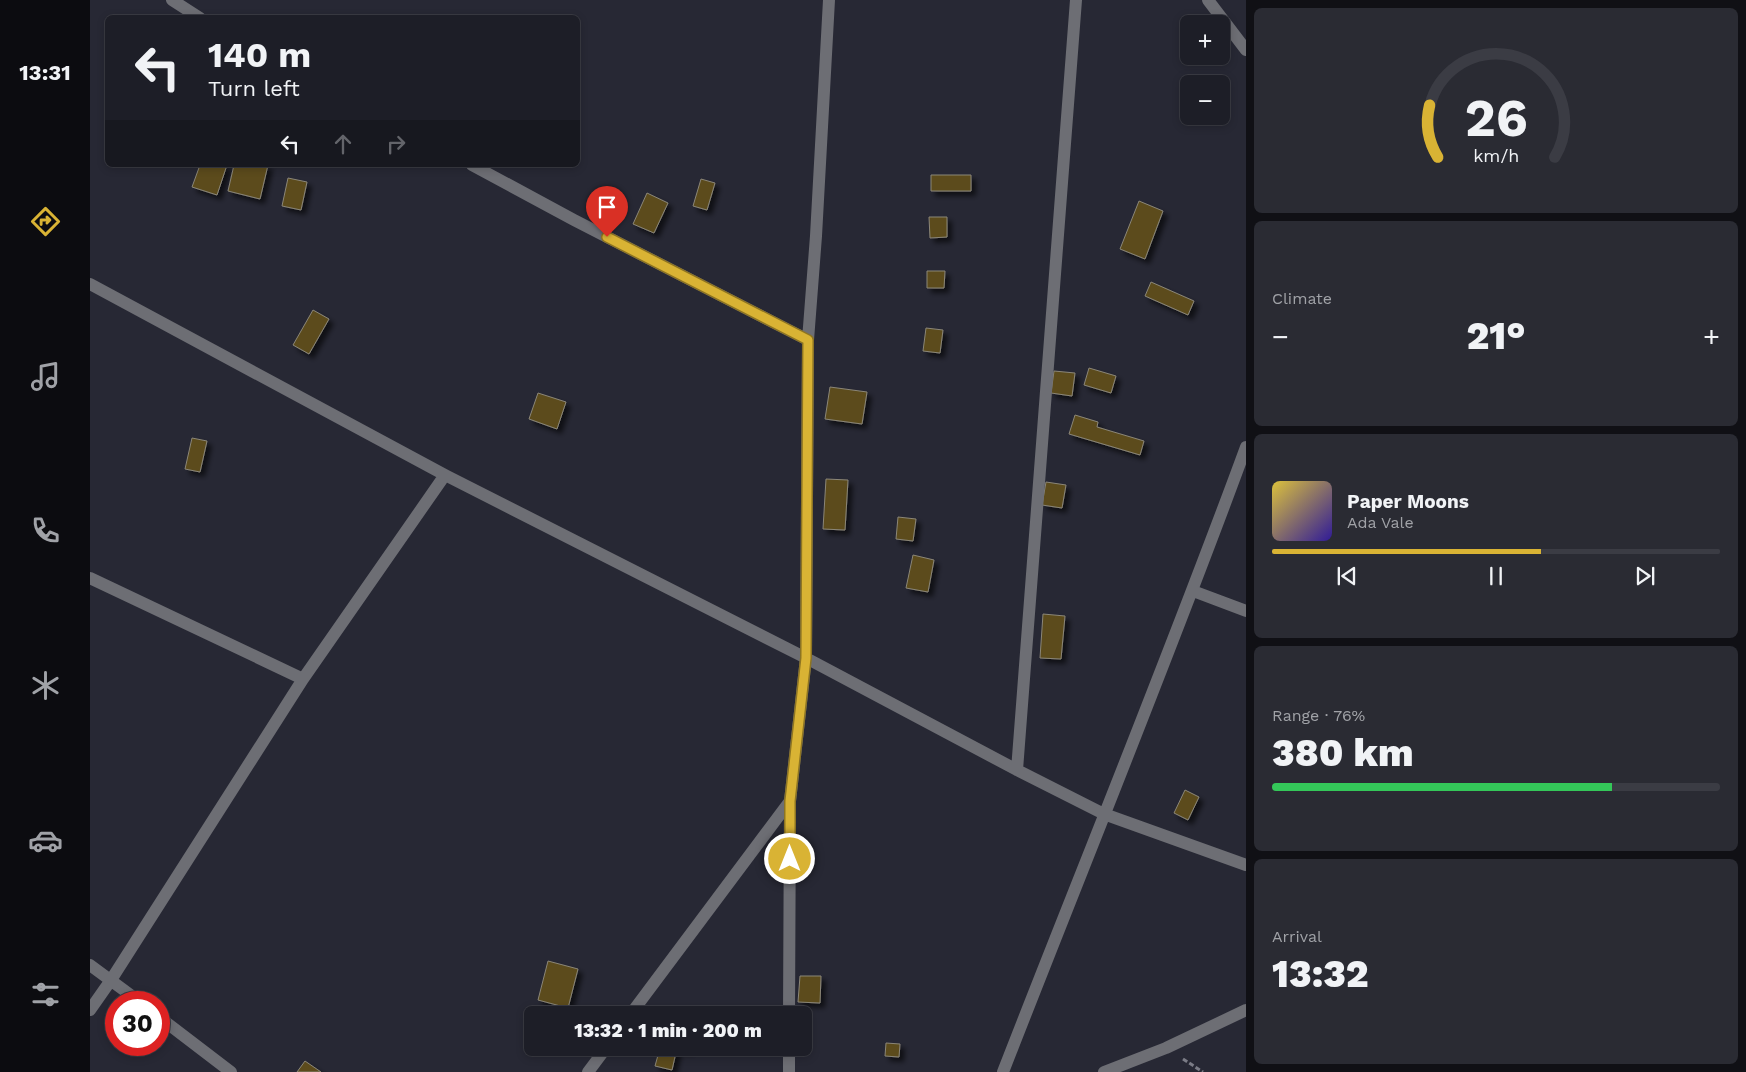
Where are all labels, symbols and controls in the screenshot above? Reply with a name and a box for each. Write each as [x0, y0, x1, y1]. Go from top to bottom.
map controls [1180, 15, 1230, 125]
button: + [1180, 15, 1230, 65]
text: 140 m [208, 34, 311, 76]
icon: left [125, 35, 190, 100]
text: 13:31 [19, 60, 71, 85]
button: − [1180, 75, 1230, 125]
text: Turn left [208, 76, 300, 101]
text: 26 [1464, 88, 1528, 149]
icon: left [276, 130, 304, 158]
icon: ahead [329, 130, 357, 158]
icon: right [382, 130, 410, 158]
text: km/h [1473, 145, 1519, 166]
pin [586, 186, 628, 237]
icon: arrive [593, 193, 621, 221]
icon: directions [28, 204, 63, 239]
text: Climate [1272, 289, 1332, 308]
text: 21° [1466, 314, 1526, 358]
text: − [1272, 320, 1289, 353]
text: + [1703, 320, 1720, 353]
icon: music [28, 359, 63, 394]
text: Paper Moons [1347, 490, 1469, 513]
icon: phone [28, 513, 63, 548]
text: Ada Vale [1347, 513, 1414, 532]
icon: previous [1333, 562, 1361, 590]
icon: pause [1482, 562, 1510, 590]
icon: next [1631, 562, 1659, 590]
icon: climate [28, 668, 63, 703]
text: Range · 76% [1272, 706, 1365, 725]
text: 380 km [1272, 731, 1414, 775]
icon: car [28, 823, 63, 858]
position arrow [763, 832, 815, 884]
text: Arrival [1272, 927, 1322, 946]
text: 13:32 [1272, 952, 1369, 996]
icon: filters [28, 977, 63, 1012]
speed limit sign: 30 [105, 991, 170, 1056]
text: 13:32 · 1 min · 200 m [574, 1019, 762, 1042]

